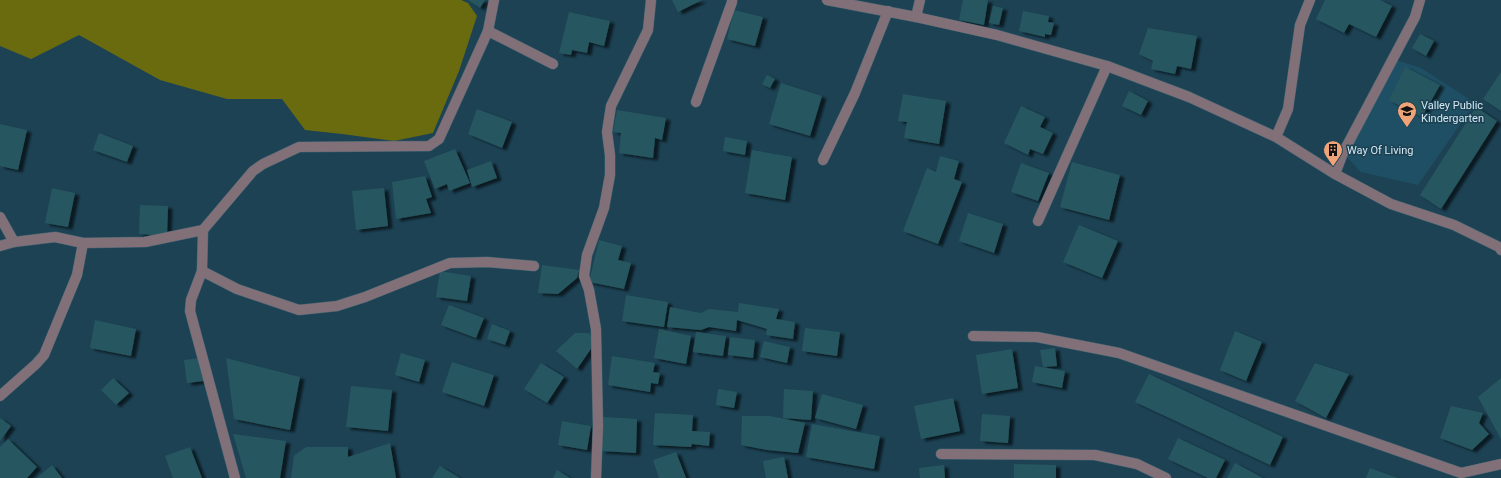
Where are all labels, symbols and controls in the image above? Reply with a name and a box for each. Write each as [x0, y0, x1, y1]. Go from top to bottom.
place label: Valley Public Kindergarten [1421, 99, 1484, 125]
school or university icon: Valley Public Kindergarten [1396, 100, 1418, 128]
building icon: Way Of Living [1322, 139, 1344, 167]
place label: Way Of Living [1347, 144, 1413, 157]

